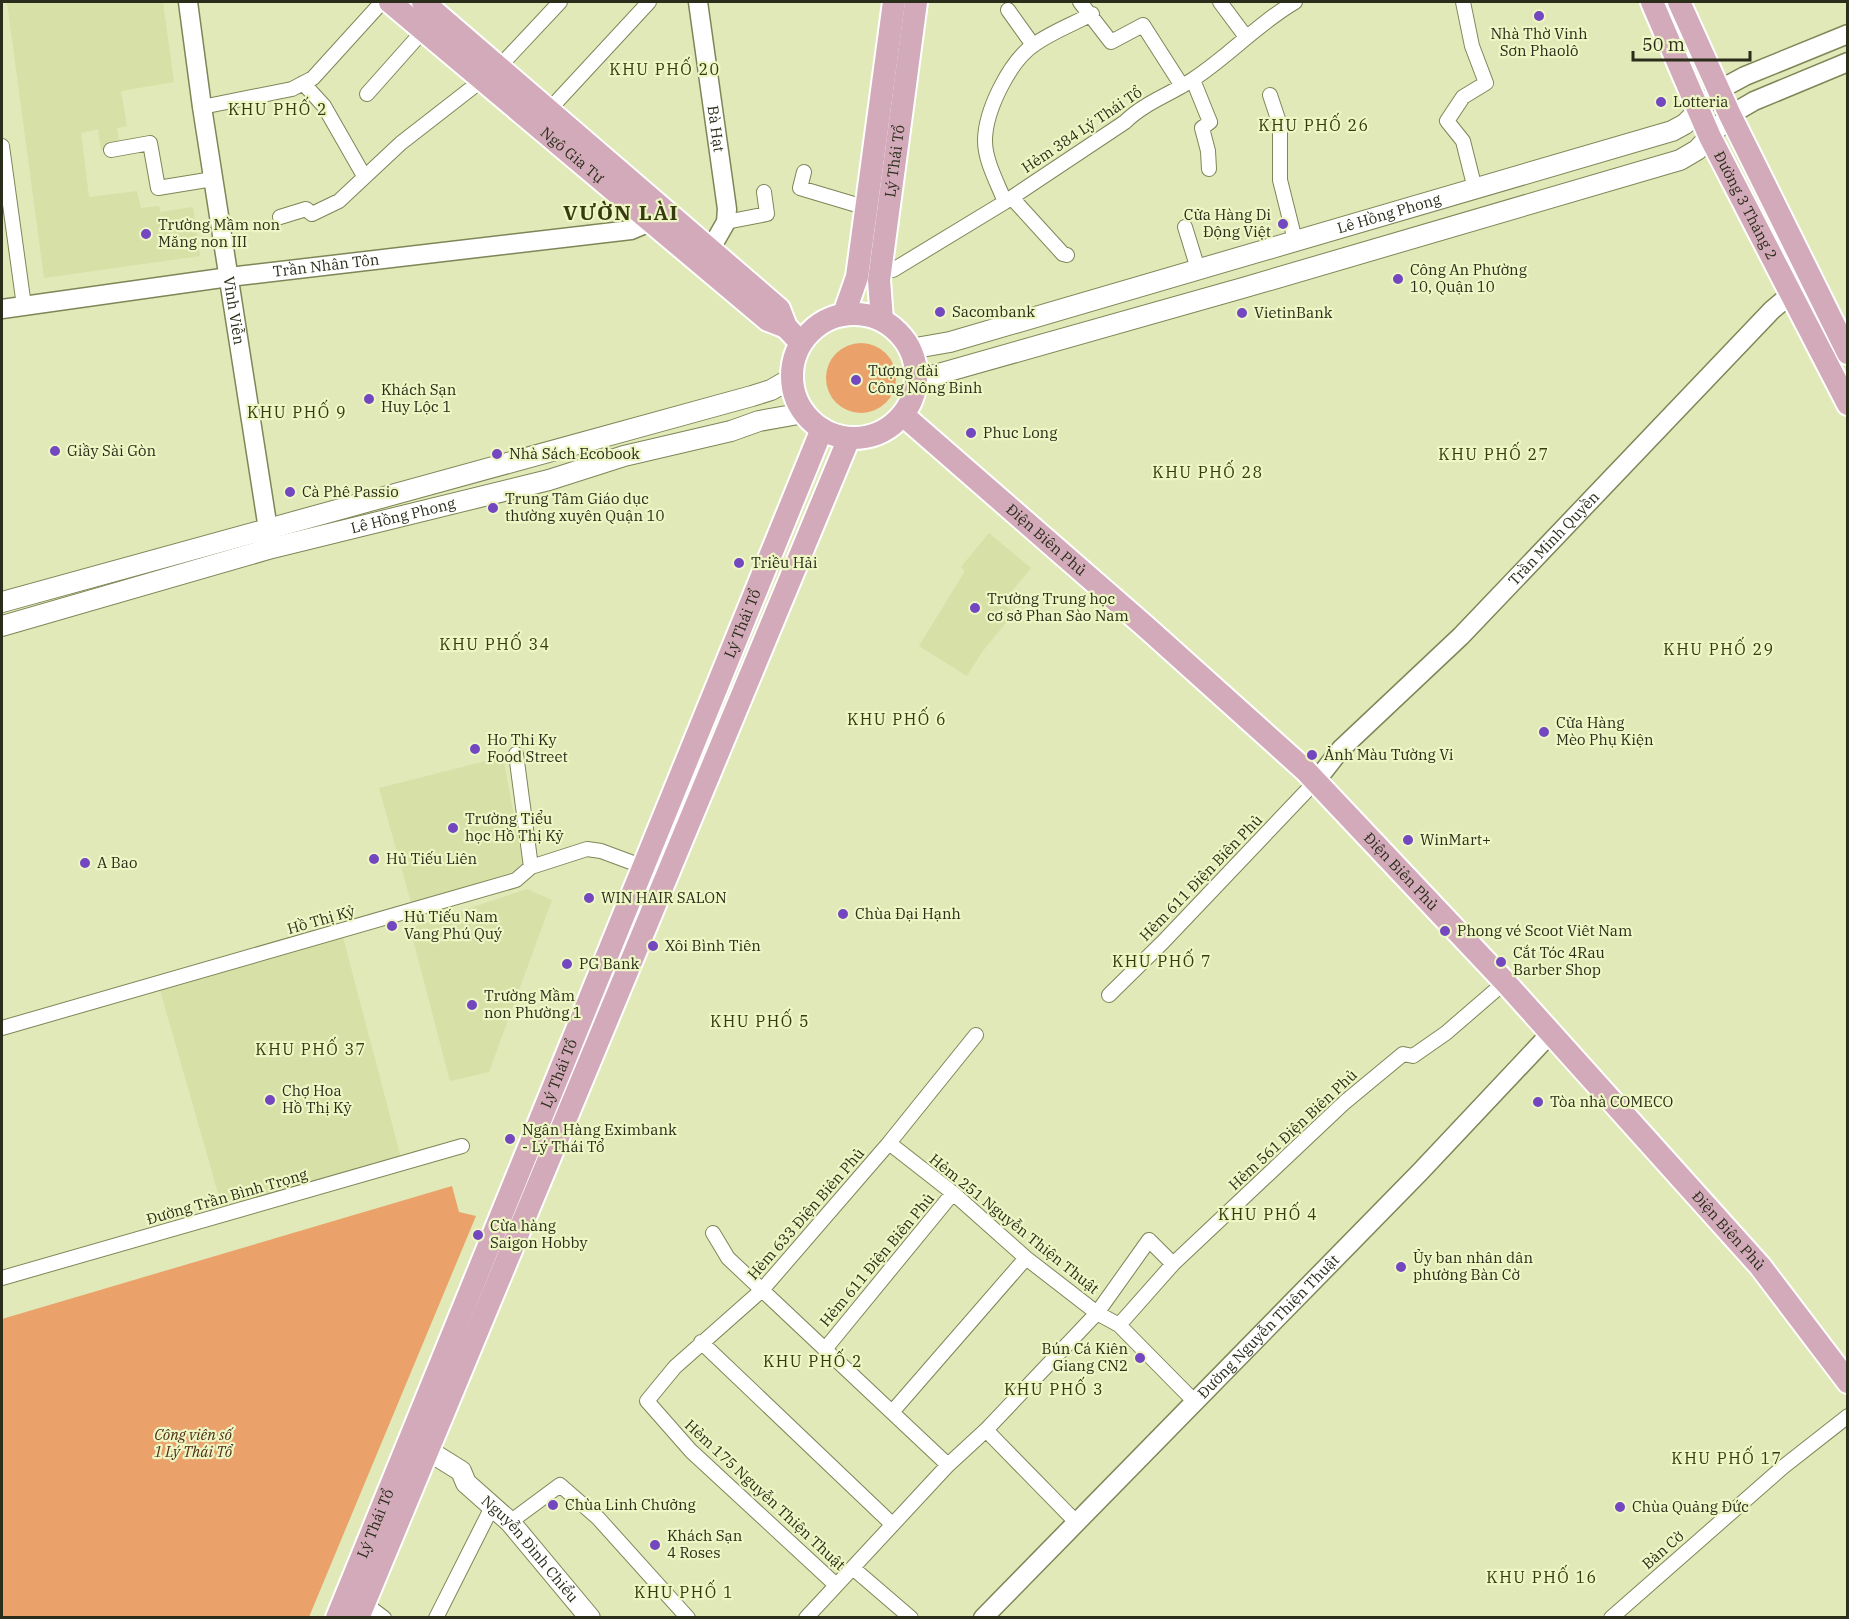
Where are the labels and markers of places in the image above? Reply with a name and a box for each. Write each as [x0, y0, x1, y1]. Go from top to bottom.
marker: Nhà Thờ Vinh Sơn Phaolô [1532, 9, 1546, 23]
place label: Nhà Thờ Vinh Sơn Phaolô [1490, 24, 1588, 60]
place label: Lotteria [1673, 92, 1728, 111]
marker: Lotteria [1654, 95, 1668, 109]
place label: Cửa Hàng Di Động Việt [1184, 205, 1271, 241]
place label: Trường Mầm non Măng non III [158, 215, 281, 251]
marker: Cửa Hàng Di Động Việt [1276, 217, 1290, 231]
marker: Trường Mầm non Măng non III [139, 227, 153, 241]
place label: Công An Phường 10, Quận 10 [1410, 260, 1527, 296]
marker: Công An Phường 10, Quận 10 [1391, 272, 1405, 286]
place label: Sacombank [952, 302, 1035, 321]
place label: VietinBank [1254, 303, 1333, 322]
marker: Sacombank [933, 305, 947, 319]
marker: VietinBank [1235, 306, 1249, 320]
place label: Tượng đài Công Nông Binh [868, 361, 982, 397]
marker: Tượng đài Công Nông Binh [849, 373, 863, 387]
place label: Khách Sạn Huy Lộc 1 [381, 380, 457, 416]
marker: Khách Sạn Huy Lộc 1 [362, 392, 376, 406]
place label: Phuc Long [983, 423, 1057, 442]
marker: Phuc Long [964, 426, 978, 440]
place label: Giầy Sài Gòn [67, 441, 157, 460]
marker: Giầy Sài Gòn [48, 444, 62, 458]
place label: Nhà Sách Ecobook [509, 444, 640, 463]
marker: Nhà Sách Ecobook [490, 447, 504, 461]
place label: Cà Phê Passio [302, 482, 399, 501]
marker: Cà Phê Passio [283, 485, 297, 499]
place label: Trung Tâm Giáo dục thường xuyên Quận 10 [505, 489, 665, 525]
marker: Trung Tâm Giáo dục thường xuyên Quận 10 [486, 501, 500, 515]
place label: Triều Hải [751, 553, 818, 572]
marker: Triều Hải [732, 556, 746, 570]
place label: Trường Trung học cơ sở Phan Sào Nam [987, 589, 1129, 625]
marker: Trường Trung học cơ sở Phan Sào Nam [968, 601, 982, 615]
place label: Cửa Hàng Mèo Phụ Kiện [1556, 713, 1654, 749]
marker: Cửa Hàng Mèo Phụ Kiện [1537, 725, 1551, 739]
place label: Ho Thi Ky Food Street [487, 730, 568, 766]
marker: Ho Thi Ky Food Street [468, 742, 482, 756]
place label: Ảnh Màu Tường Vi [1324, 745, 1454, 764]
marker: Ảnh Màu Tường Vi [1305, 748, 1319, 762]
place label: Trường Tiểu học Hồ Thị Kỷ [465, 809, 564, 845]
marker: Trường Tiểu học Hồ Thị Kỷ [446, 821, 460, 835]
place label: WinMart+ [1420, 830, 1491, 849]
marker: WinMart+ [1401, 833, 1415, 847]
place label: Hủ Tiếu Liên [386, 849, 478, 868]
marker: Hủ Tiếu Liên [367, 852, 381, 866]
place label: A Bao [97, 853, 137, 872]
marker: A Bao [78, 856, 92, 870]
place label: WIN HAIR SALON [601, 888, 727, 907]
marker: WIN HAIR SALON [582, 891, 596, 905]
place label: Chùa Đại Hạnh [855, 904, 961, 923]
place label: Hủ Tiếu Nam Vang Phú Quý [404, 907, 502, 943]
marker: Chùa Đại Hạnh [836, 907, 850, 921]
marker: Hủ Tiếu Nam Vang Phú Quý [385, 919, 399, 933]
place label: Phong vé Scoot Viêt Nam [1457, 921, 1632, 940]
marker: Phong vé Scoot Viêt Nam [1438, 924, 1452, 938]
place label: Xôi Bình Tiên [665, 936, 761, 955]
marker: Xôi Bình Tiên [646, 939, 660, 953]
place label: Cắt Tóc 4Rau Barber Shop [1513, 943, 1605, 979]
place label: PG Bank [579, 954, 639, 973]
marker: Cắt Tóc 4Rau Barber Shop [1494, 955, 1508, 969]
marker: PG Bank [560, 957, 574, 971]
place label: Trường Mầm non Phường 1 [484, 986, 582, 1022]
marker: Trường Mầm non Phường 1 [465, 998, 479, 1012]
place label: Chợ Hoa Hồ Thị Kỷ [282, 1081, 351, 1117]
place label: Tòa nhà COMECO [1550, 1092, 1673, 1111]
marker: Chợ Hoa Hồ Thị Kỷ [263, 1093, 277, 1107]
marker: Tòa nhà COMECO [1531, 1095, 1545, 1109]
place label: Ngân Hàng Eximbank - Lý Thái Tổ [522, 1120, 677, 1156]
marker: Ngân Hàng Eximbank - Lý Thái Tổ [503, 1132, 517, 1146]
place label: Cừa hàng Saigon Hobby [490, 1216, 588, 1252]
marker: Cừa hàng Saigon Hobby [471, 1228, 485, 1242]
place label: Ủy ban nhân dân phường Bàn Cờ [1413, 1248, 1533, 1284]
marker: Ủy ban nhân dân phường Bàn Cờ [1394, 1260, 1408, 1274]
place label: Bún Cá Kiên Giang CN2 [1042, 1339, 1128, 1375]
marker: Bún Cá Kiên Giang CN2 [1133, 1351, 1147, 1365]
place label: Chùa Linh Chưởng [565, 1495, 696, 1514]
place label: Chùa Quảng Đức [1632, 1497, 1749, 1516]
marker: Chùa Linh Chưởng [546, 1498, 560, 1512]
marker: Chùa Quảng Đức [1613, 1500, 1627, 1514]
place label: Khách Sạn 4 Roses [667, 1526, 743, 1562]
marker: Khách Sạn 4 Roses [648, 1538, 662, 1552]

